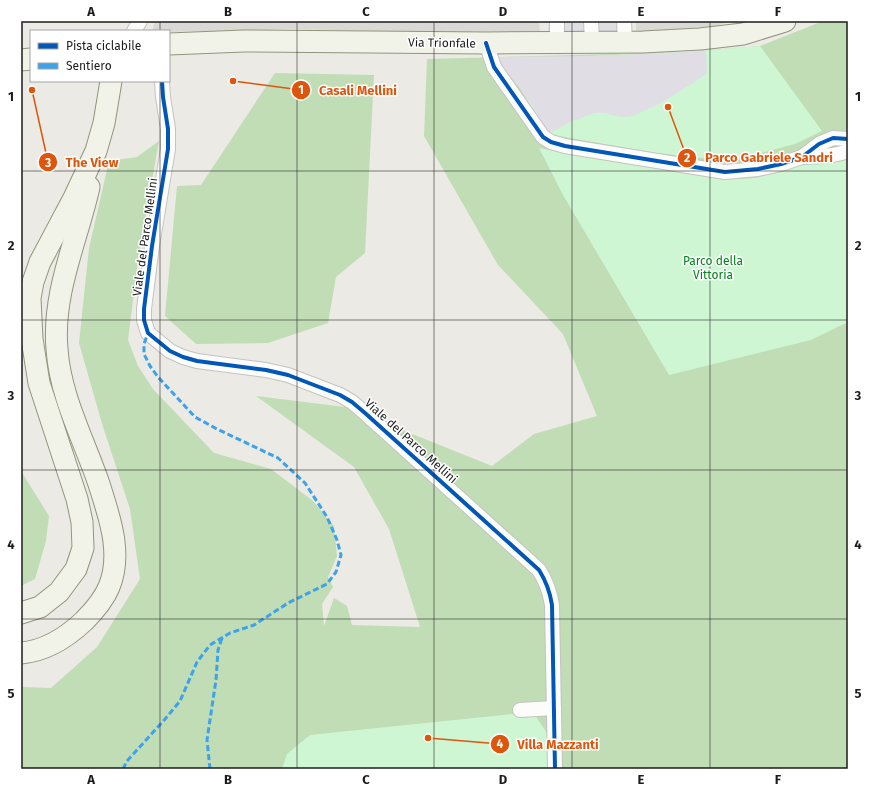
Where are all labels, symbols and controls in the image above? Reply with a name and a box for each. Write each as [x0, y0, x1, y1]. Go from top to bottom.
text: A [86, 4, 95, 19]
text: B [224, 4, 232, 19]
text: C [362, 4, 370, 19]
text: D [499, 4, 508, 19]
text: E [638, 4, 645, 19]
text: F [775, 4, 782, 19]
legend [30, 30, 170, 82]
street label: Via Trionfale [408, 35, 476, 51]
text: Pista ciclabile [66, 39, 141, 53]
text: Sentiero [66, 59, 112, 73]
callout: Casali Mellini [291, 78, 405, 103]
text: 1 [298, 83, 304, 97]
text: Casali Mellini [319, 83, 397, 98]
text: 1 [8, 89, 14, 104]
text: 1 [855, 89, 861, 104]
callout: Parco Gabriele Sandri [677, 145, 841, 170]
callout: The View [38, 150, 127, 175]
text: Parco Gabriele Sandri [705, 150, 833, 165]
text: 2 [684, 151, 690, 165]
text: The View [66, 155, 119, 170]
text: 3 [44, 156, 51, 170]
street label: Viale del Parco Mellini [130, 177, 160, 297]
text: 2 [8, 238, 15, 253]
text: 2 [855, 238, 862, 253]
park label: Parco della Vittoria [683, 254, 743, 282]
text: 3 [7, 388, 15, 403]
text: 3 [854, 388, 862, 403]
street label: Viale del Parco Mellini [362, 396, 460, 486]
text: 4 [7, 537, 15, 552]
text: 4 [854, 537, 862, 552]
text: 5 [8, 686, 15, 701]
text: 5 [855, 686, 862, 701]
callout: Villa Mazzanti [490, 732, 607, 757]
text: 4 [497, 737, 504, 751]
text: Villa Mazzanti [516, 737, 599, 752]
text: A [86, 772, 95, 787]
text: B [224, 772, 232, 787]
text: C [362, 772, 370, 787]
text: D [499, 772, 508, 787]
text: E [638, 772, 645, 787]
text: F [775, 772, 782, 787]

